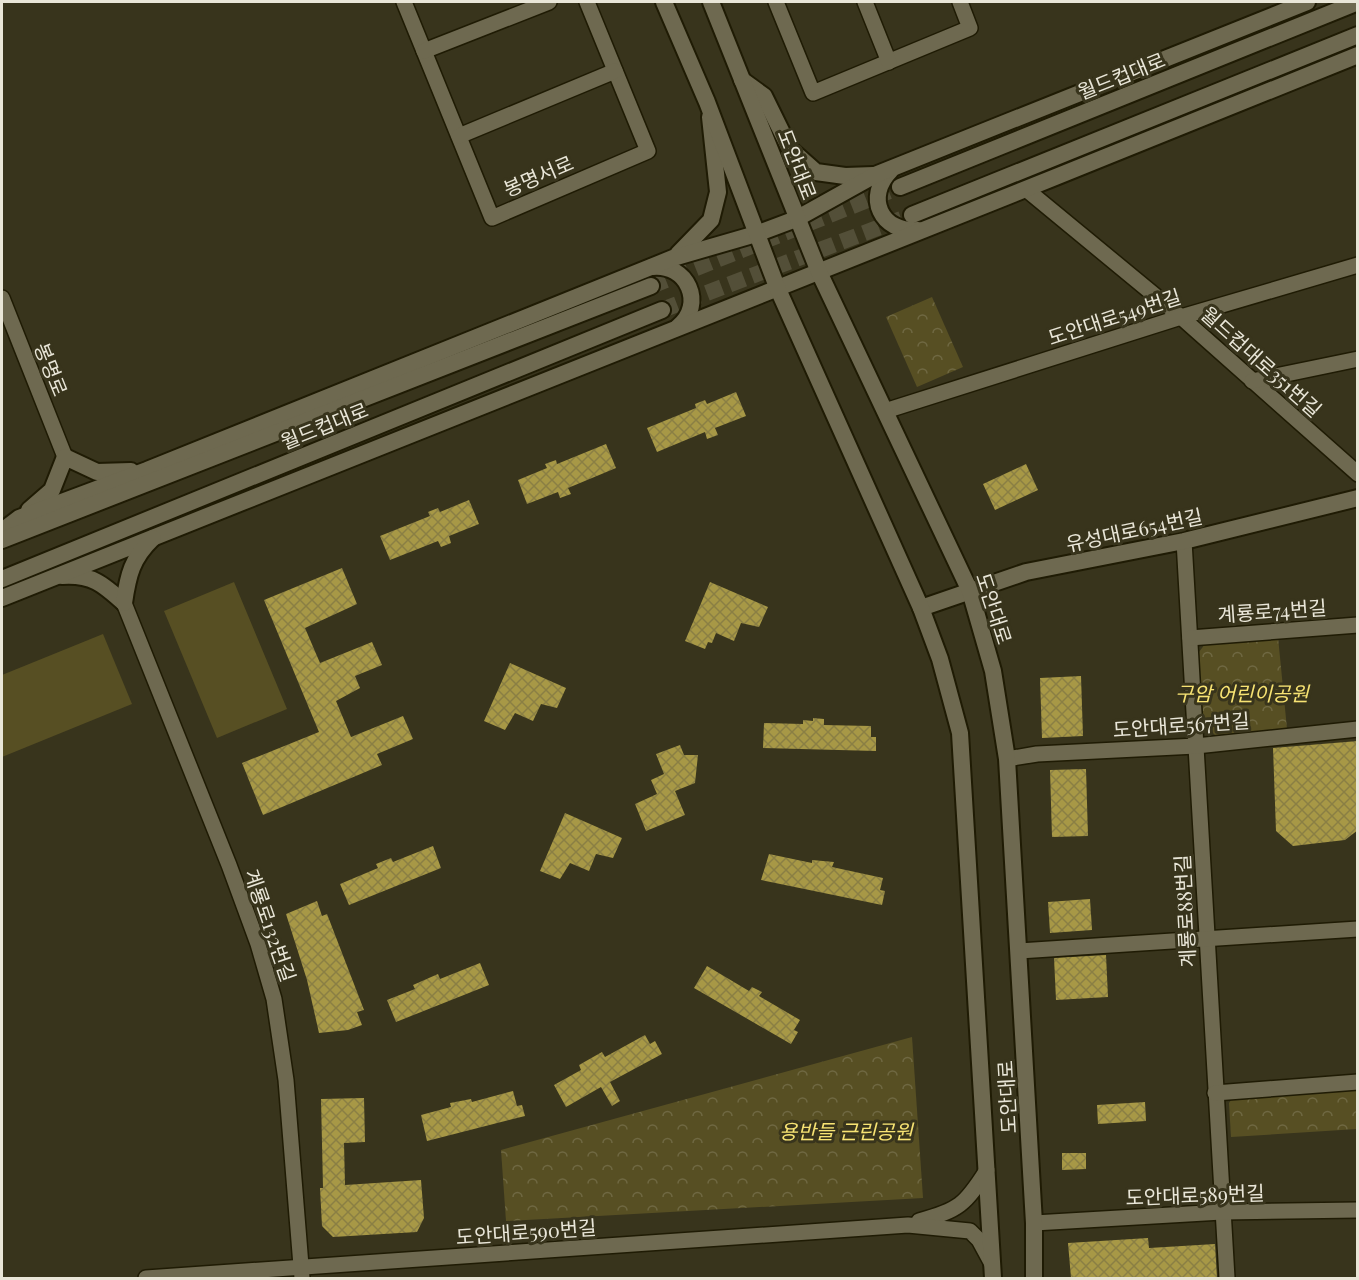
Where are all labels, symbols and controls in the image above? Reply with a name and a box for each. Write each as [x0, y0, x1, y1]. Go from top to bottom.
street label: 월드컵대로 [1073, 45, 1169, 105]
street label: 도안대로 [772, 125, 824, 203]
street label: 봉명서로 [499, 148, 577, 202]
street label: 도안대로549번길 [1044, 282, 1184, 350]
street label: 월드컵대로351번길 [1196, 300, 1328, 422]
street label: 봉명로 [29, 338, 75, 400]
street label: 월드컵대로 [276, 395, 372, 455]
street label: 유성대로654번길 [1063, 501, 1205, 557]
street label: 도안대로 [971, 569, 1019, 647]
street label: 계룡로74번길 [1217, 593, 1327, 627]
park label: 구암 어린이공원 [1175, 679, 1311, 706]
street label: 도안대로567번길 [1112, 706, 1250, 742]
street label: 계룡로88번길 [1168, 854, 1200, 968]
street label: 계룡로132번길 [239, 865, 303, 985]
street label: 도안대로 [991, 1060, 1021, 1134]
park label: 용반들 근린공원 [779, 1117, 915, 1144]
street label: 도안대로589번길 [1125, 1178, 1265, 1210]
street label: 도안대로590번길 [455, 1213, 597, 1249]

